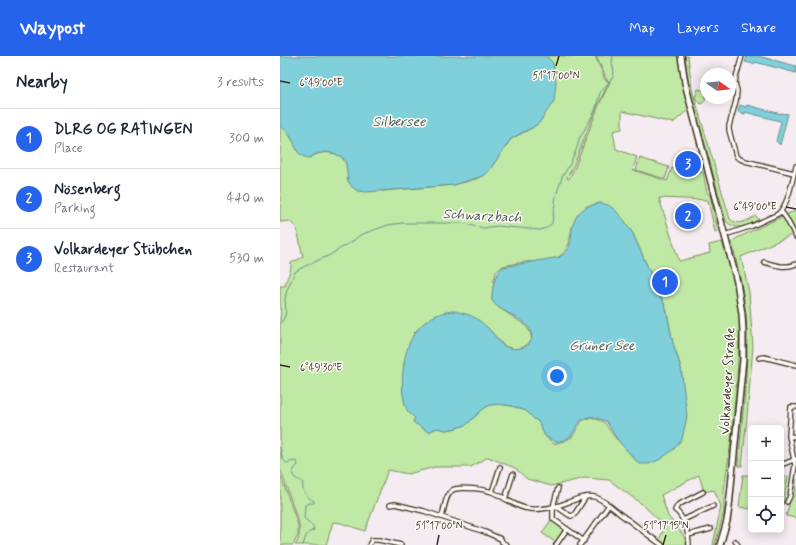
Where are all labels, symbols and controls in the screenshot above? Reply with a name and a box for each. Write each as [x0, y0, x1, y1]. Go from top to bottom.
text: Waypost [20, 16, 85, 41]
text: Map [629, 19, 655, 37]
text: Layers [677, 19, 719, 37]
text: Share [741, 19, 776, 37]
north arrow [700, 68, 736, 104]
text: 51°17'00"N [533, 69, 580, 83]
text: Nearby [16, 71, 68, 93]
text: 3 results [217, 74, 264, 91]
text: 6°49'00"E [299, 76, 343, 90]
water label: Silbersee [372, 113, 426, 131]
text: DLRG OG RATINGEN [54, 120, 192, 140]
text: 1 [26, 130, 32, 147]
text: 300 m [229, 130, 264, 147]
text: Place [54, 140, 83, 157]
pin: 3 [675, 149, 701, 179]
text: Nösenberg [54, 180, 121, 200]
text: 2 [26, 190, 32, 207]
text: 440 m [227, 190, 264, 207]
text: Parking [54, 200, 96, 217]
text: 6°49'00"E [733, 200, 777, 214]
pin: 2 [675, 201, 701, 231]
water label: Schwarzbach [442, 205, 522, 227]
text: Volkardeyer Stübchen [54, 240, 192, 260]
text: 3 [26, 250, 32, 267]
text: 530 m [229, 250, 264, 267]
text: Restaurant [54, 260, 114, 277]
pin: 1 [652, 267, 678, 297]
street label: Volkardeyer Straße [717, 327, 739, 435]
water label: Grüner See [569, 337, 635, 355]
text: 6°49'30"E [300, 361, 342, 375]
your location [547, 366, 567, 386]
map controls [748, 425, 784, 533]
button: + [748, 425, 784, 461]
button: − [748, 461, 784, 497]
button: locate [748, 497, 784, 533]
text: 51°17'00"N [416, 519, 463, 533]
text: 51°17'15"N [643, 519, 689, 533]

